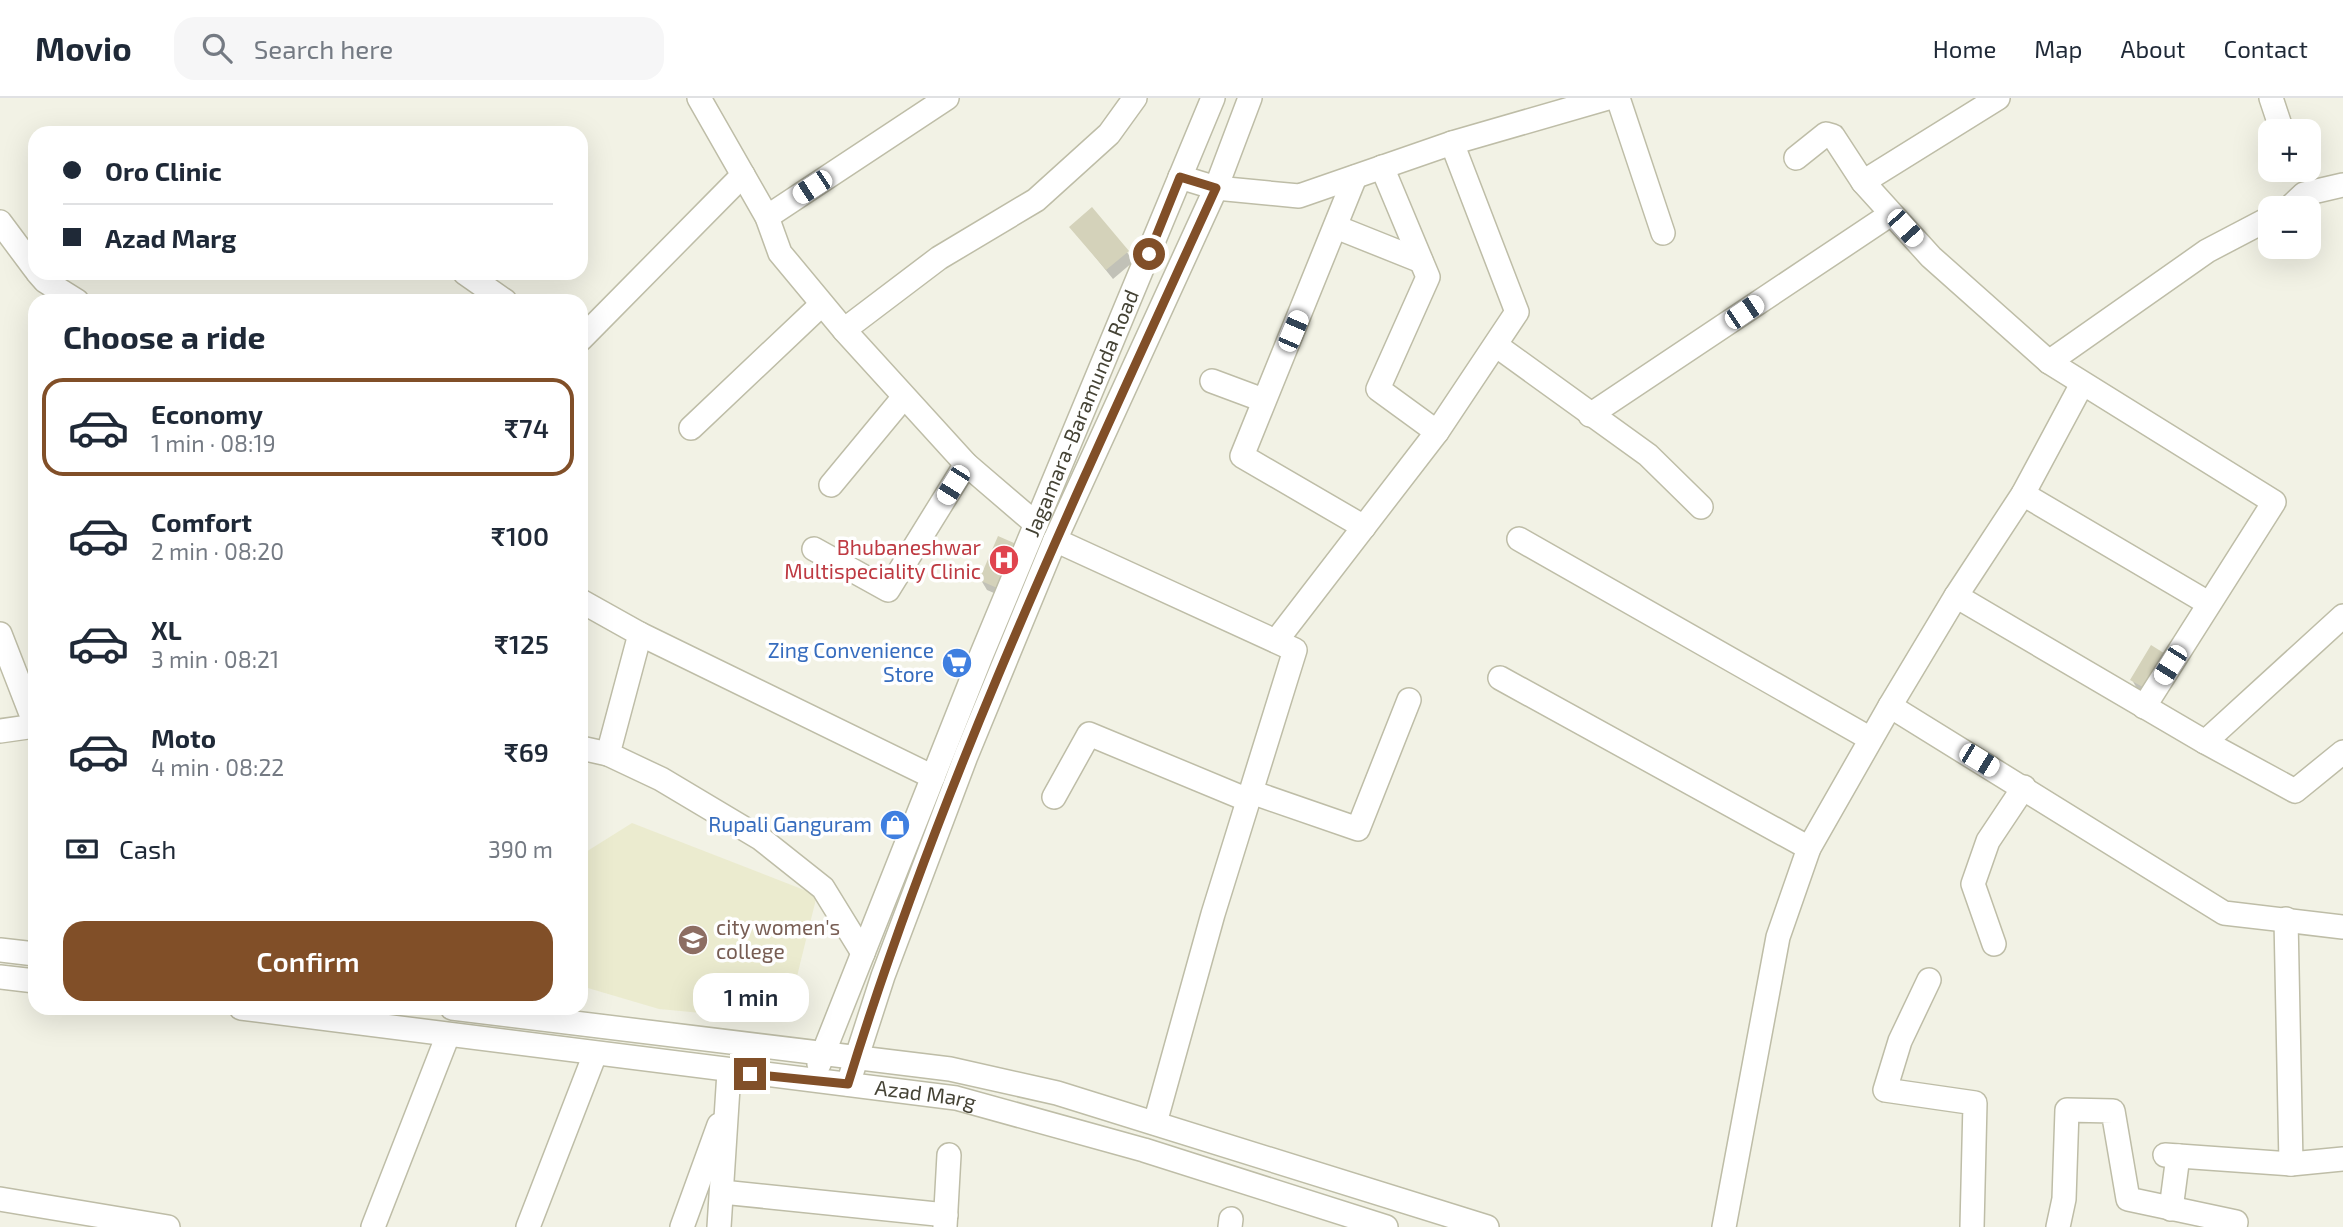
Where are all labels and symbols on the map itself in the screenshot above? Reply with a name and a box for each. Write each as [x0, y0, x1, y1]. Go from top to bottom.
car [789, 167, 836, 207]
car [1884, 205, 1927, 251]
route start [1133, 238, 1165, 270]
street label: Jagamara-Baramunda Road [1018, 285, 1143, 540]
car [1721, 292, 1768, 332]
car [1276, 308, 1311, 354]
car [933, 462, 974, 508]
place label: Bhubaneshwar Multispeciality Clinic [784, 534, 982, 583]
hospital icon: Bhubaneshwar Multispeciality Clinic [987, 543, 1021, 577]
place label: Zing Convenience Store [768, 637, 934, 686]
car [2150, 642, 2191, 688]
supermarket icon: Zing Convenience Store [940, 646, 974, 680]
car [1956, 740, 2003, 780]
shop icon: Rupali Ganguram [878, 808, 912, 842]
place label: Rupali Ganguram [708, 811, 872, 836]
place label: city women's college [716, 914, 840, 963]
school or university icon: city women's college [676, 923, 710, 957]
callout: 1 min [692, 972, 808, 1021]
route end [734, 1058, 766, 1090]
street label: Azad Marg [874, 1074, 980, 1114]

